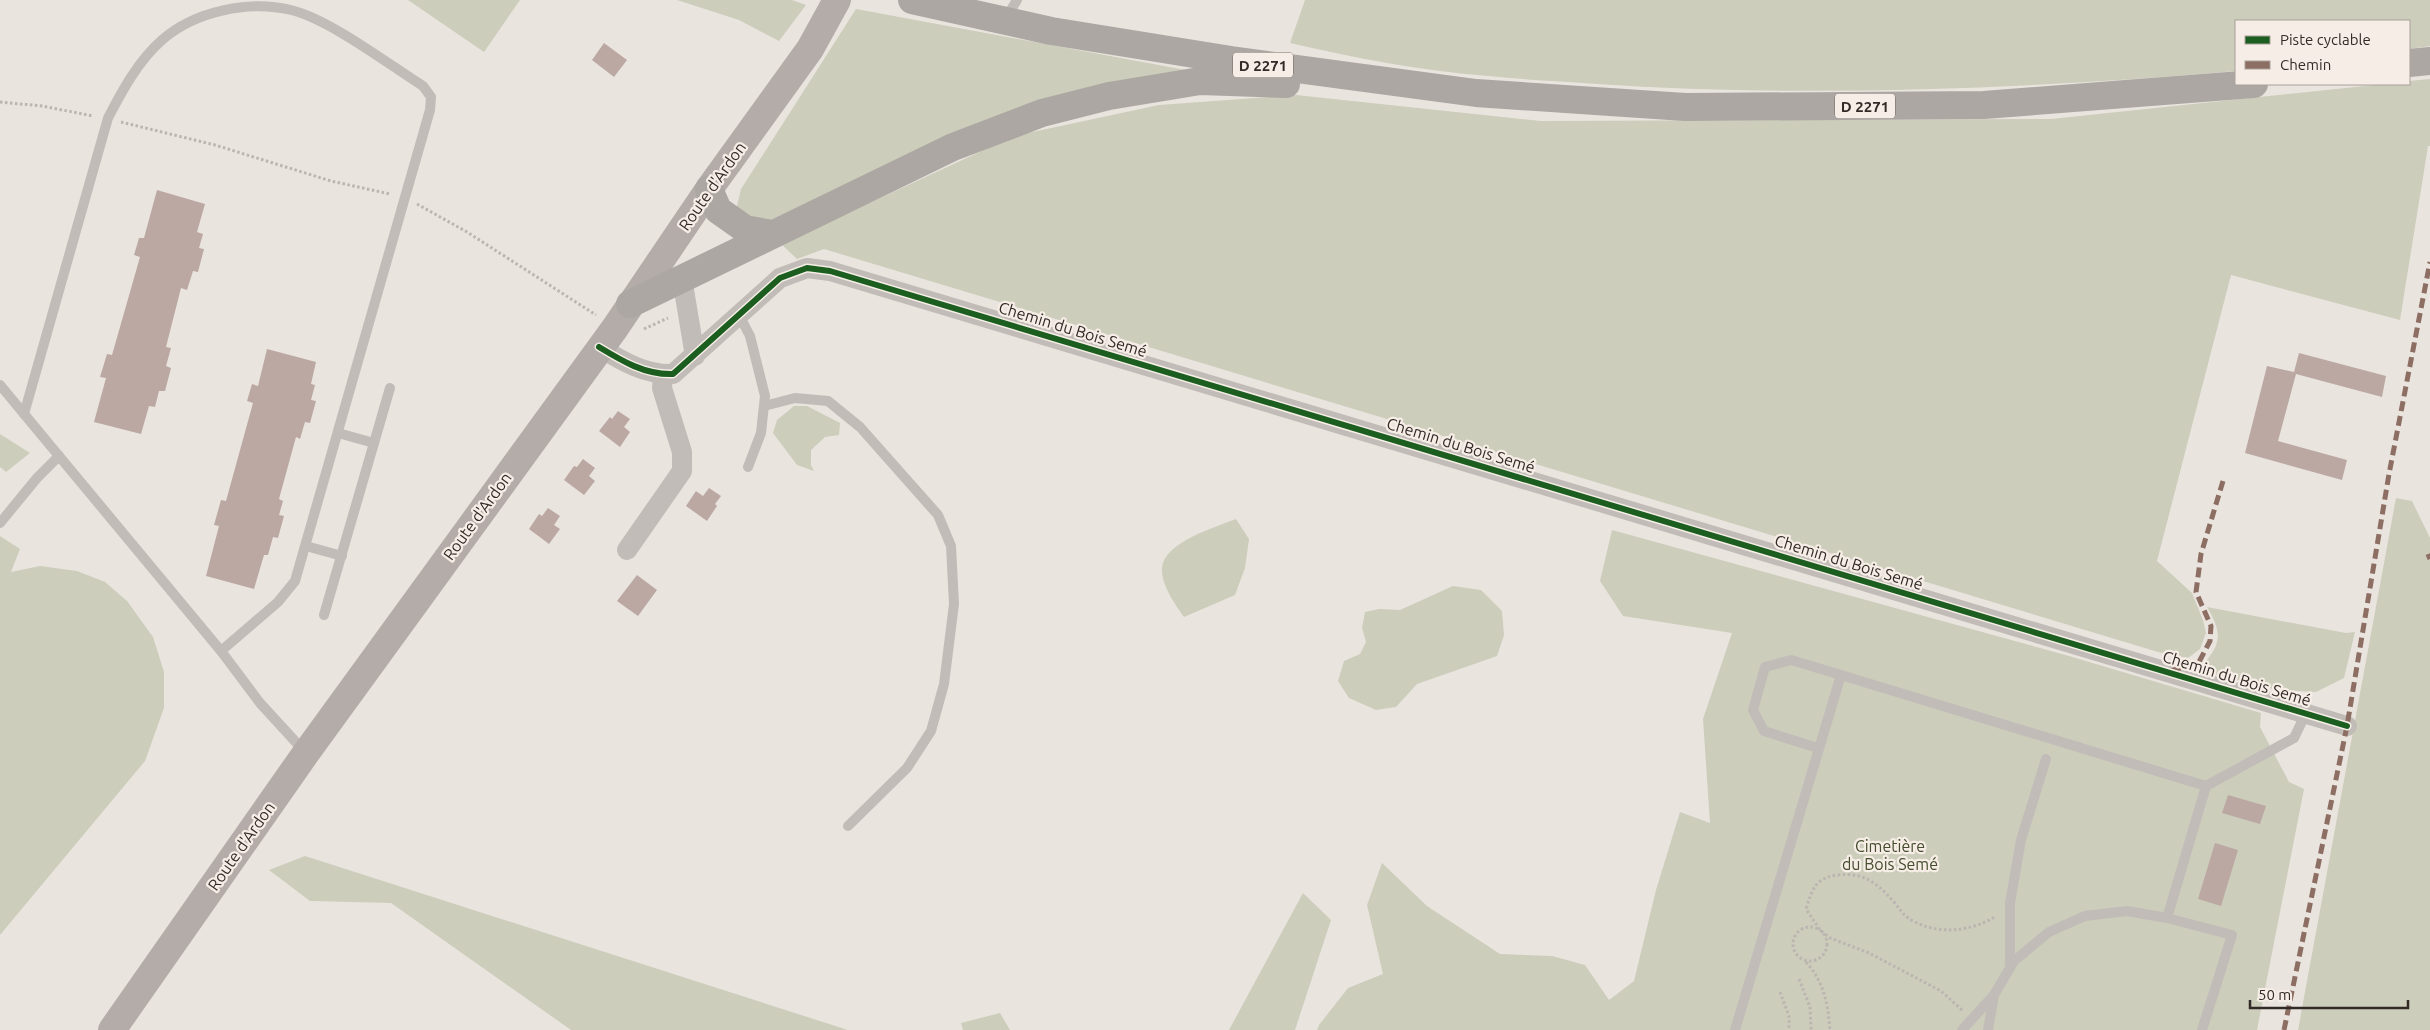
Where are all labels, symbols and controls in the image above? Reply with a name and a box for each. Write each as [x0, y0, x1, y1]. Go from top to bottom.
legend [2235, 20, 2410, 85]
text: Piste cyclable [2280, 31, 2371, 48]
road number: D 2271 [1233, 52, 1293, 78]
text: Chemin [2280, 56, 2331, 73]
road number: D 2271 [1835, 94, 1895, 118]
street label: Route d'Ardon [675, 138, 749, 234]
street label: Chemin du Bois Semé [997, 298, 1149, 360]
street label: Chemin du Bois Semé [1385, 414, 1537, 476]
street label: Route d'Ardon [439, 469, 515, 563]
street label: Chemin du Bois Semé [1773, 531, 1925, 593]
street label: Chemin du Bois Semé [2161, 647, 2313, 709]
street label: Route d'Ardon [204, 798, 278, 894]
park label: Cimetière du Bois Semé [1842, 837, 1938, 873]
scale bar [2250, 978, 2408, 1010]
text: 50 m [2258, 986, 2291, 1003]

